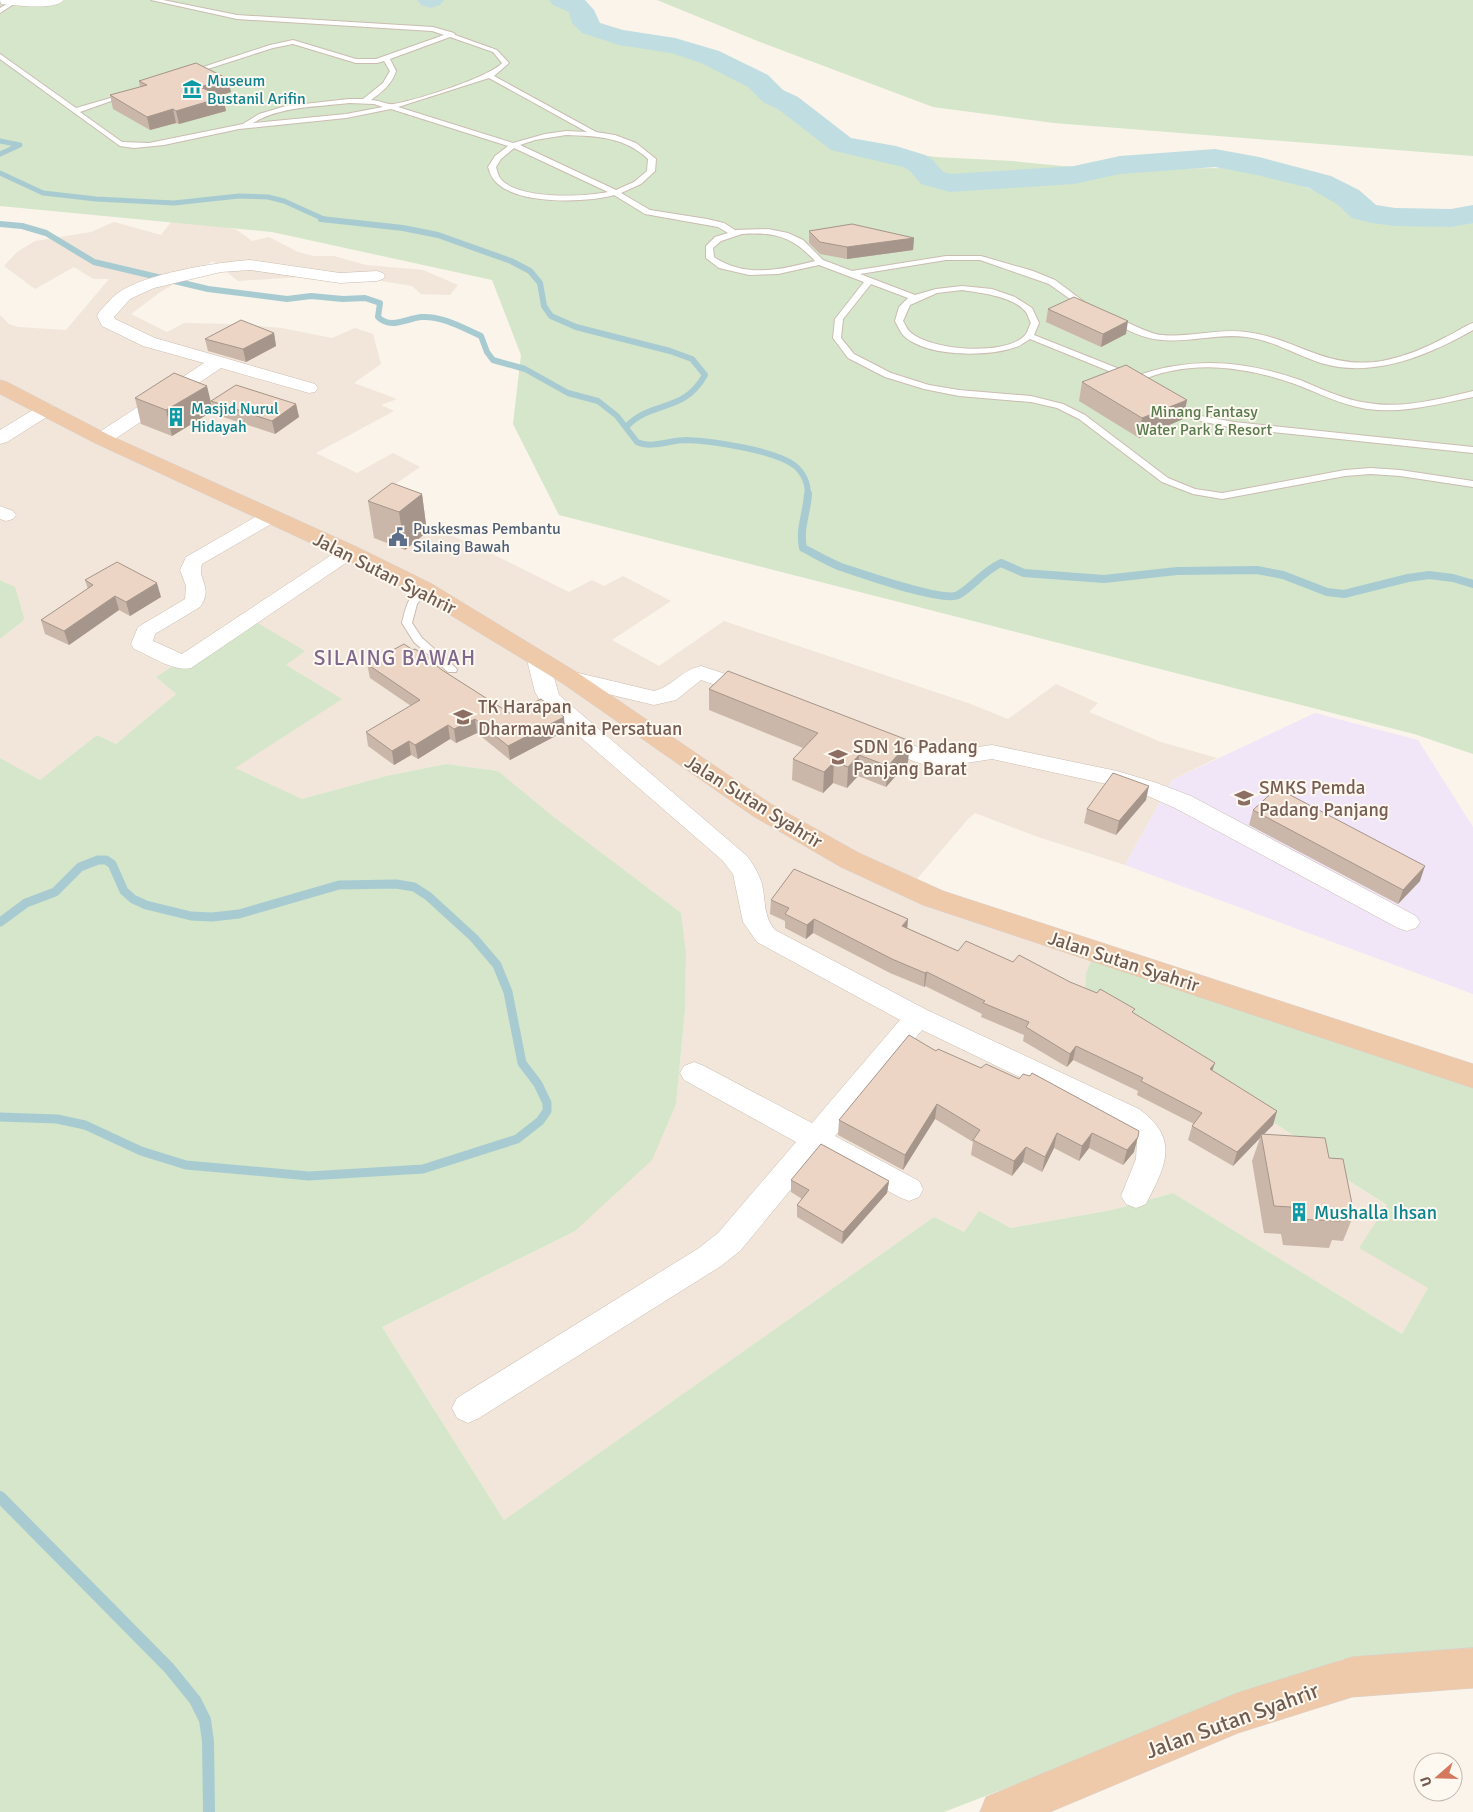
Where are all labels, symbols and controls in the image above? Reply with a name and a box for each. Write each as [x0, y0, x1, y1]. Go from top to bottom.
place label: Museum Bustanil Arifin [207, 71, 306, 109]
museum icon: Museum Bustanil Arifin [181, 78, 203, 100]
place label: Masjid Nurul Hidayah [191, 399, 279, 437]
park label: Minang Fantasy Water Park & Resort [1136, 402, 1272, 440]
building icon: Masjid Nurul Hidayah [165, 406, 187, 428]
place label: Puskesmas Pembantu Silaing Bawah [413, 519, 561, 557]
public building icon: Puskesmas Pembantu Silaing Bawah [387, 526, 409, 548]
street label: Jalan Sutan Syahrir [309, 527, 460, 620]
district label: SILAING BAWAH [314, 645, 476, 671]
place label: TK Harapan Dharmawanita Persatuan [478, 695, 682, 741]
school or university icon: TK Harapan Dharmawanita Persatuan [452, 706, 474, 728]
place label: SDN 16 Padang Panjang Barat [853, 735, 978, 781]
school or university icon: SDN 16 Padang Panjang Barat [827, 746, 849, 768]
street label: Jalan Sutan Syahrir [680, 750, 827, 854]
place label: SMKS Pemda Padang Panjang [1259, 776, 1389, 822]
school or university icon: SMKS Pemda Padang Panjang [1233, 787, 1255, 809]
street label: Jalan Sutan Syahrir [1045, 926, 1202, 998]
building icon: Mushalla Ihsan [1288, 1201, 1310, 1223]
place label: Mushalla Ihsan [1314, 1201, 1437, 1225]
street label: Jalan Sutan Syahrir [1142, 1677, 1322, 1764]
north arrow [1413, 1752, 1463, 1802]
text: U [1417, 1774, 1436, 1789]

